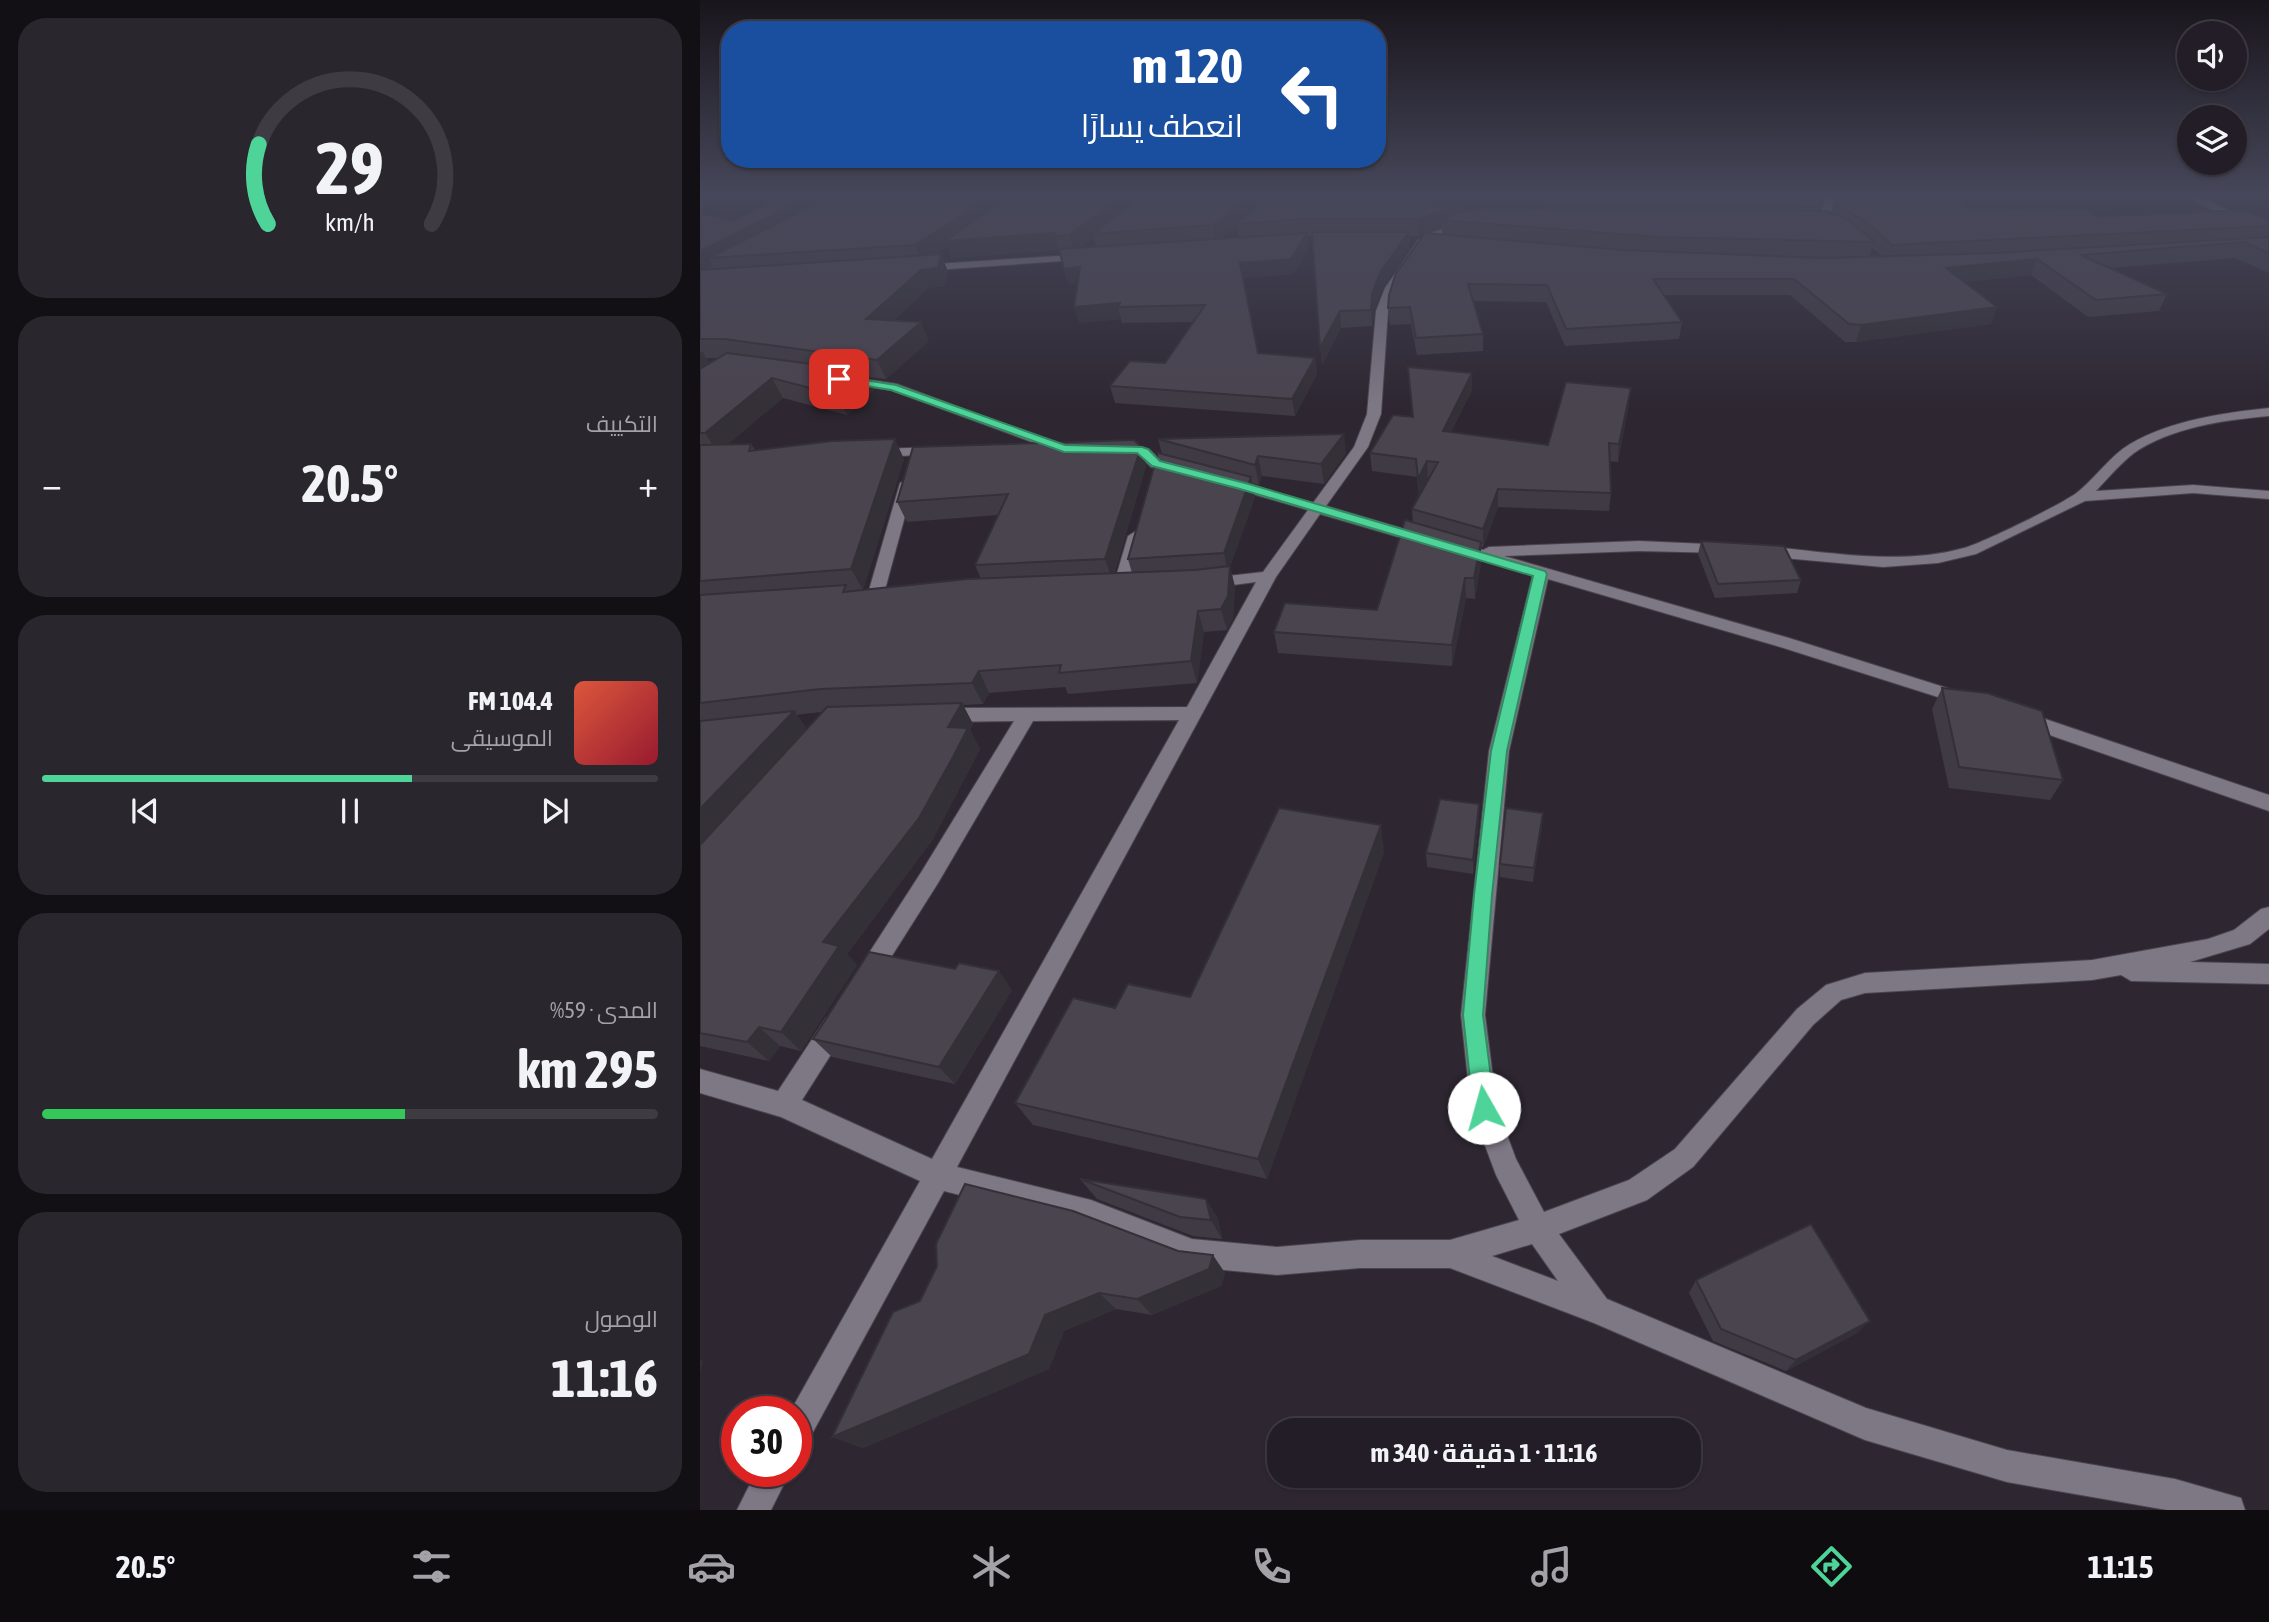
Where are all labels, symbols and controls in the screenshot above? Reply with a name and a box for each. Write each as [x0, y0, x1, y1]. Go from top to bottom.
map controls [2177, 21, 2247, 175]
button: sound [2177, 21, 2247, 91]
text: 120 m [1132, 37, 1243, 93]
icon: left [1267, 49, 1358, 140]
button: layers [2177, 105, 2247, 175]
text: انعطف يسارًا [1081, 107, 1243, 144]
text: 29 [316, 127, 384, 210]
text: km/h [325, 208, 375, 236]
pin [809, 349, 869, 409]
icon: arrive [820, 360, 858, 398]
text: التكييف [586, 411, 658, 437]
text: 20.5° [302, 453, 398, 513]
text: − [42, 462, 62, 505]
text: + [638, 462, 658, 505]
text: 104.4 FM [468, 686, 553, 716]
text: الموسيقى [451, 725, 553, 751]
icon: previous [126, 792, 164, 830]
icon: pause [331, 792, 369, 830]
icon: next [536, 792, 574, 830]
text: المدى · 59% [550, 997, 658, 1023]
text: 295 km [517, 1039, 658, 1099]
position arrow [1447, 1071, 1521, 1145]
text: الوصول [585, 1306, 658, 1332]
text: 11:16 [551, 1348, 658, 1408]
speed limit sign: 30 [721, 1396, 812, 1487]
text: 11:16 · 1 دقيقة · 340 m [1370, 1438, 1598, 1468]
icon: filters [407, 1542, 456, 1591]
icon: car [687, 1542, 736, 1591]
icon: climate [967, 1542, 1016, 1591]
icon: phone [1247, 1542, 1296, 1591]
icon: music [1527, 1542, 1576, 1591]
icon: directions [1807, 1542, 1856, 1591]
text: 20.5° [116, 1548, 175, 1585]
text: 11:15 [2088, 1548, 2153, 1585]

